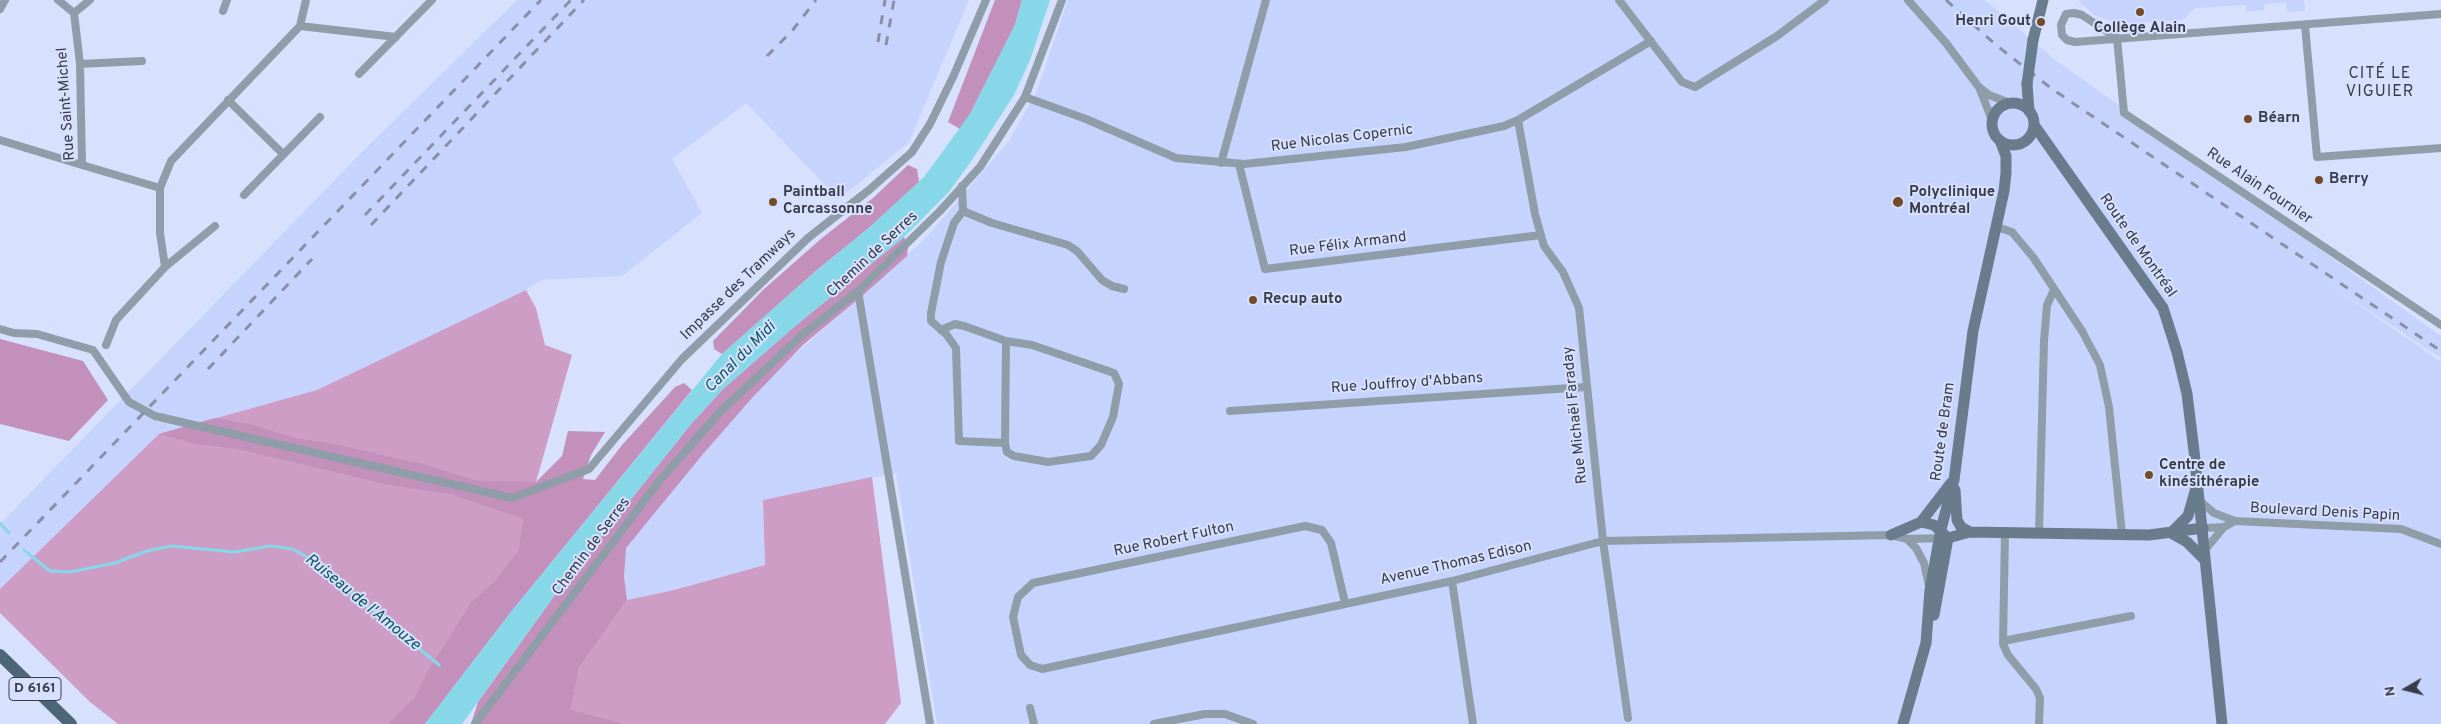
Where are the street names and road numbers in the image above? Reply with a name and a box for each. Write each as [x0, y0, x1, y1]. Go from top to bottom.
street label: Rue Saint-Michel [54, 47, 80, 161]
street label: Rue Nicolas Copernic [1270, 121, 1414, 157]
street label: Rue Alain Fournier [2203, 145, 2315, 229]
street label: Route de Montréal [2094, 191, 2180, 301]
street label: Chemin de Serres [824, 208, 922, 302]
street label: Impasse des Tramways [678, 225, 800, 345]
street label: Rue Félix Armand [1288, 229, 1408, 261]
street label: Rue Michaël Faraday [1560, 345, 1592, 485]
street label: Rue Jouffroy d'Abbans [1330, 370, 1484, 398]
street label: Route de Bram [1928, 381, 1960, 483]
street label: Chemin de Serres [549, 494, 635, 600]
street label: Boulevard Denis Papin [2249, 500, 2401, 526]
street label: Rue Robert Fulton [1112, 518, 1236, 562]
street label: Avenue Thomas Edison [1378, 538, 1534, 590]
road number: D 6161 [9, 678, 61, 701]

